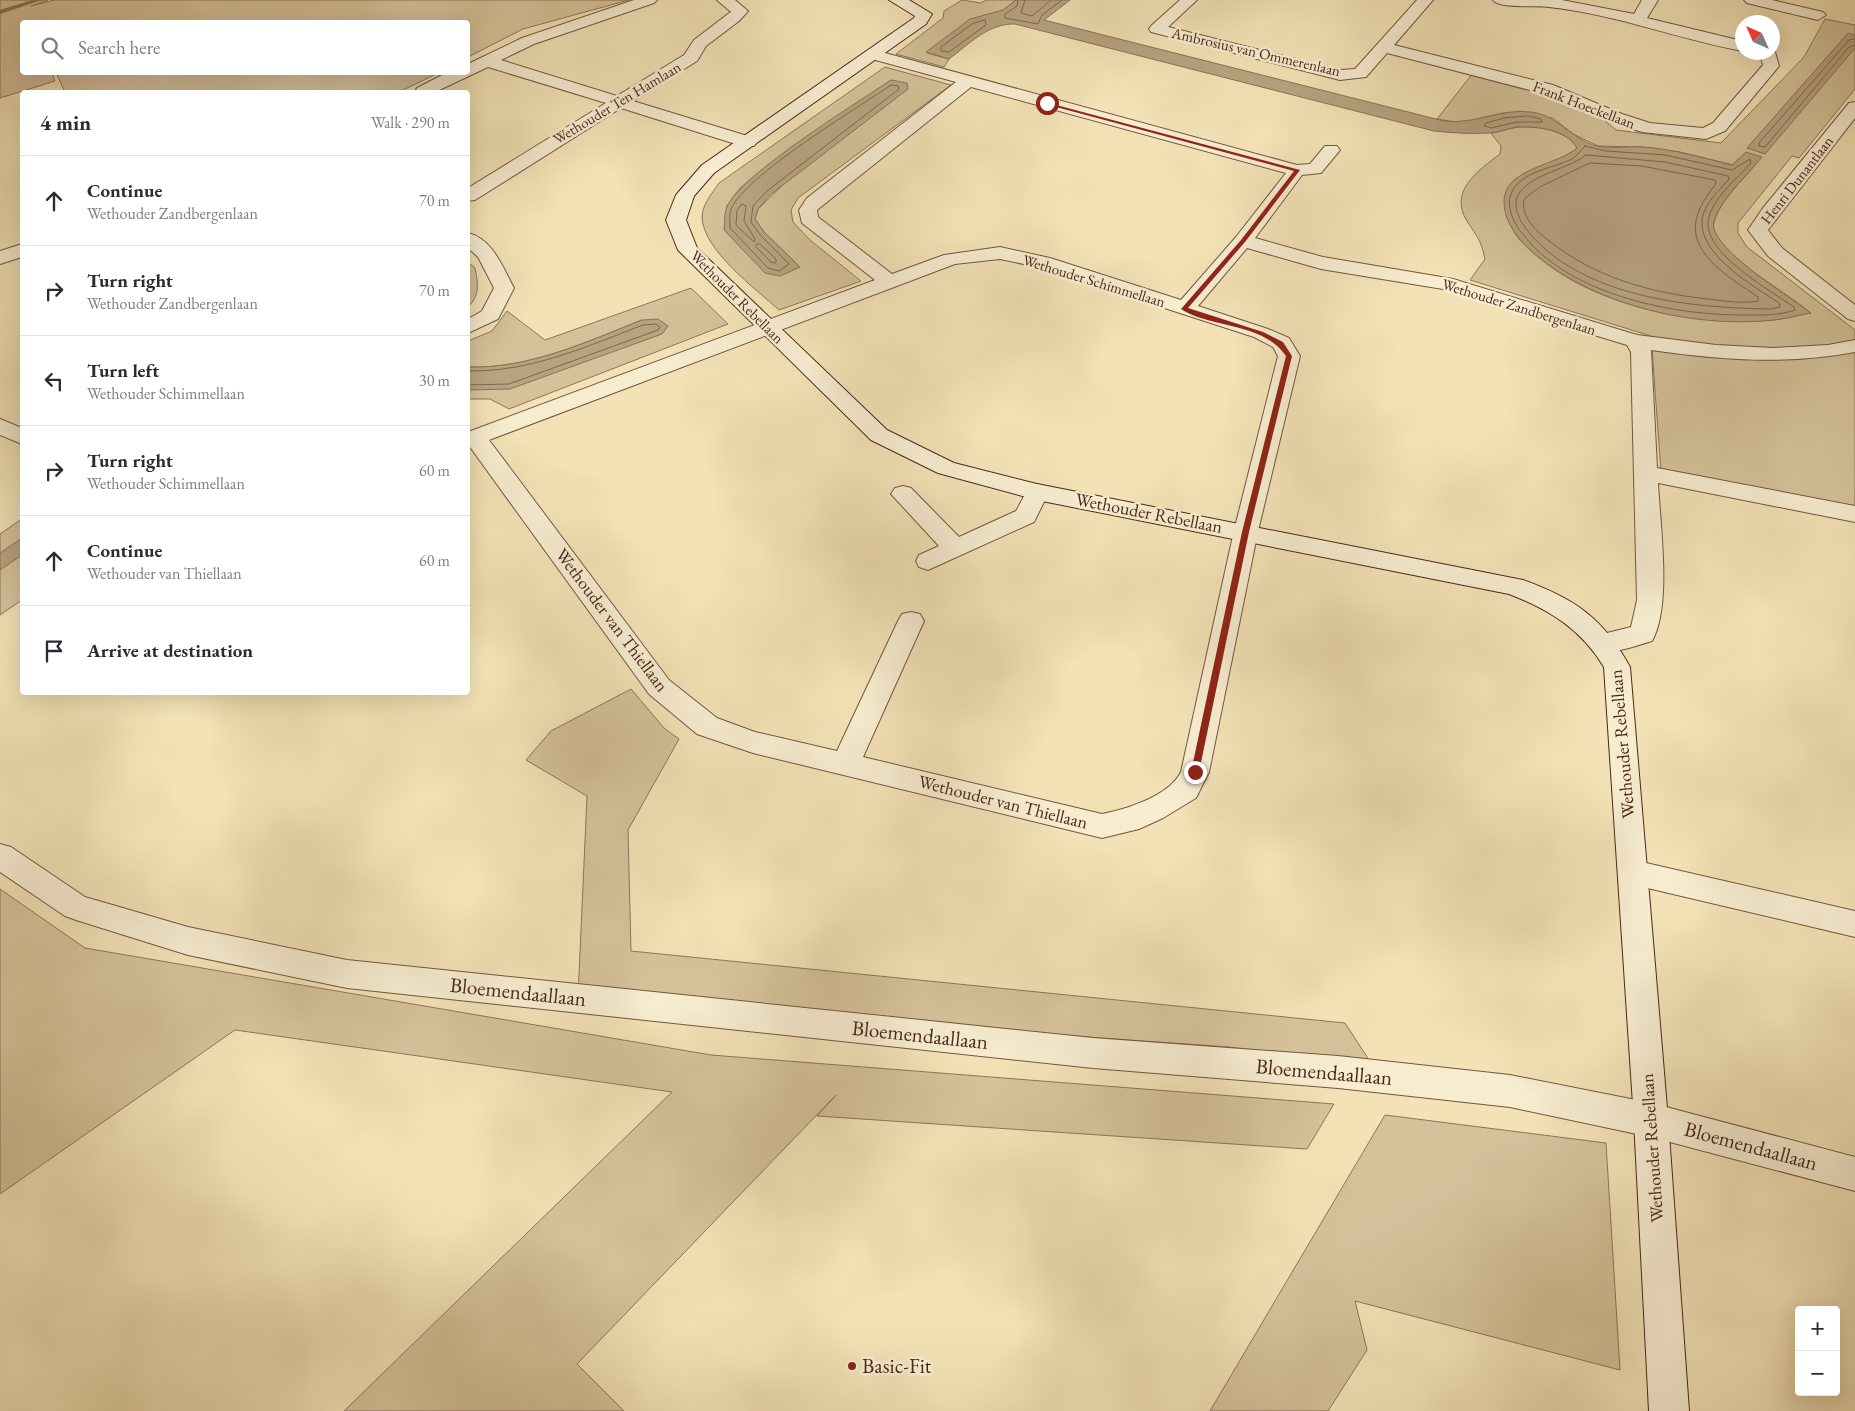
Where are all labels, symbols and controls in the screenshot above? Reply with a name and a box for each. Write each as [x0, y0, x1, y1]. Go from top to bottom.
north arrow [1735, 15, 1780, 60]
search box [20, 20, 470, 75]
street label: Ambrosius van Ommerenlaan [1169, 23, 1342, 80]
icon: search [38, 34, 66, 62]
text: Search here [78, 35, 160, 60]
street label: Wethouder Ten Hamlaan [549, 57, 684, 148]
street label: Frank Hoeckellaan [1530, 76, 1638, 133]
route start [1036, 92, 1059, 115]
text: 4 min [40, 109, 91, 136]
text: Walk · 290 m [371, 112, 450, 133]
street label: Henri Dunantlaan [1756, 132, 1837, 228]
text: Continue [87, 178, 162, 203]
icon: ahead [40, 187, 68, 215]
text: 70 m [419, 190, 450, 211]
text: Wethouder Zandbergenlaan [87, 203, 258, 224]
street label: Wethouder Rebellaan [687, 246, 788, 347]
street label: Wethouder Schimmellaan [1021, 250, 1168, 311]
text: Turn right [87, 268, 173, 293]
street label: Wethouder Zandbergenlaan [1440, 274, 1599, 339]
icon: right [40, 277, 68, 305]
text: 70 m [419, 280, 450, 301]
text: Wethouder Zandbergenlaan [87, 293, 258, 314]
text: Turn left [87, 358, 159, 383]
icon: left [40, 367, 68, 395]
text: 30 m [419, 370, 450, 391]
text: Wethouder Schimmellaan [87, 383, 245, 404]
text: Turn right [87, 448, 173, 473]
icon: right [40, 457, 68, 485]
text: 60 m [419, 460, 450, 481]
text: Wethouder Schimmellaan [87, 473, 245, 494]
street label: Wethouder Rebellaan [1074, 487, 1225, 538]
text: Continue [87, 538, 162, 563]
street label: Wethouder van Thiellaan [551, 543, 674, 696]
icon: ahead [40, 547, 68, 575]
text: 60 m [419, 550, 450, 571]
text: Wethouder van Thiellaan [87, 563, 242, 584]
icon: arrive [40, 637, 68, 665]
text: Arrive at destination [87, 638, 253, 663]
street label: Wethouder Rebellaan [1603, 668, 1639, 819]
route end [1184, 761, 1207, 784]
street label: Wethouder van Thiellaan [916, 769, 1091, 834]
street label: Bloemendaallaan [449, 971, 588, 1012]
street label: Bloemendaallaan [851, 1014, 990, 1055]
street label: Bloemendaallaan [1255, 1052, 1393, 1091]
street label: Wethouder Rebellaan [1635, 1072, 1668, 1223]
street label: Bloemendaallaan [1682, 1115, 1821, 1176]
map controls [1795, 1306, 1840, 1396]
button: + [1795, 1306, 1840, 1351]
button: − [1795, 1351, 1840, 1396]
place label: Basic-Fit [862, 1352, 932, 1379]
marker: Basic-Fit [846, 1360, 858, 1372]

